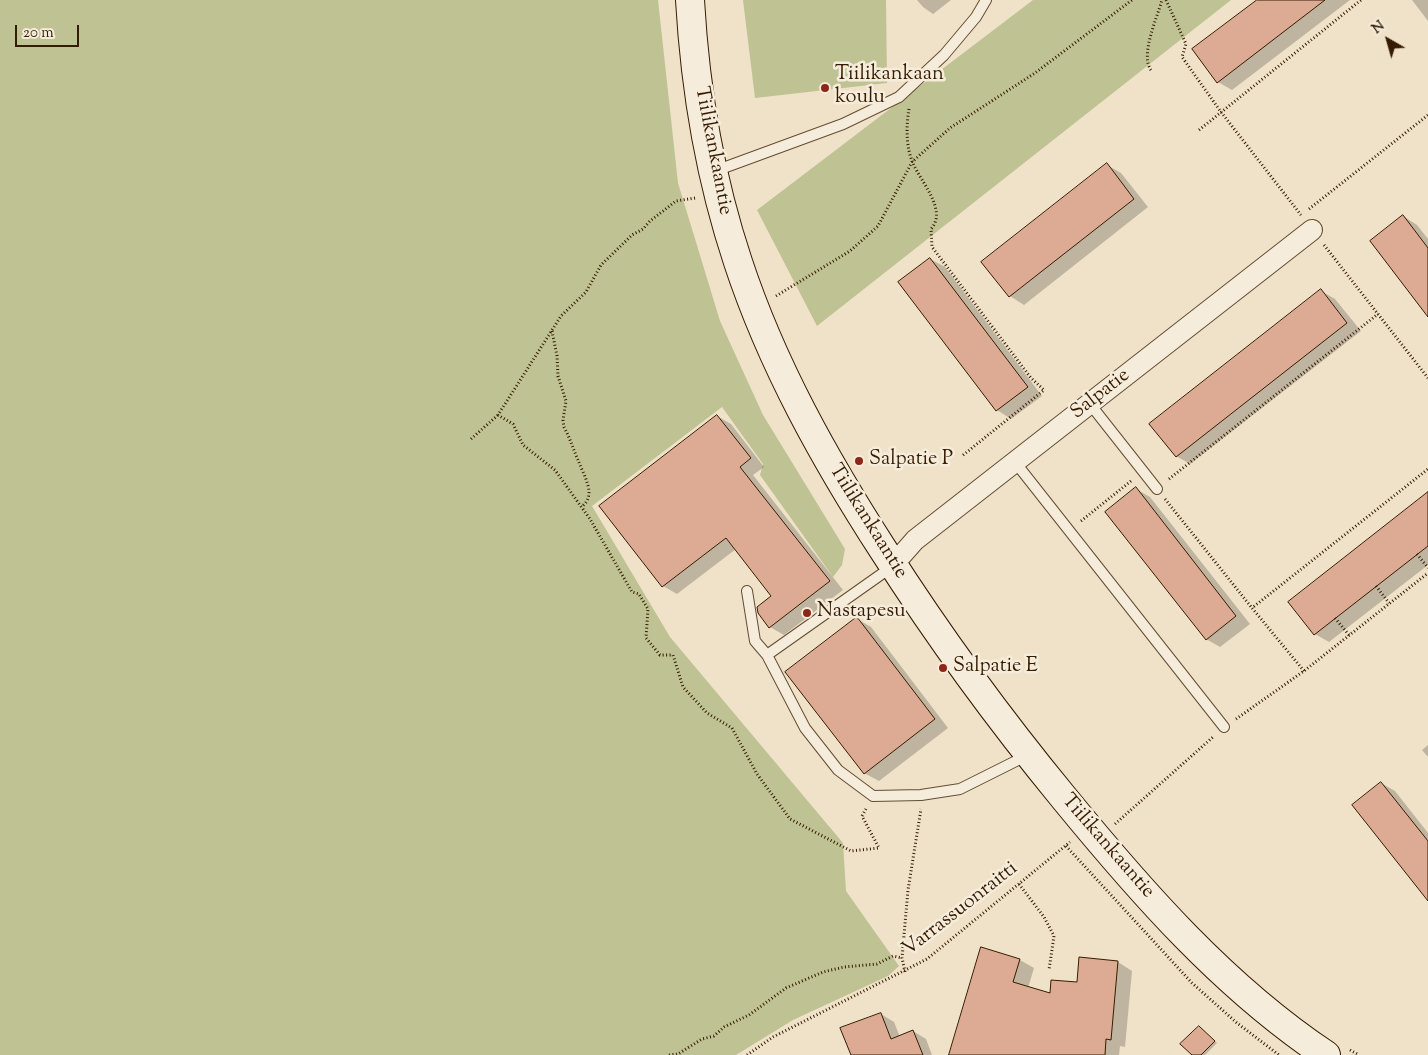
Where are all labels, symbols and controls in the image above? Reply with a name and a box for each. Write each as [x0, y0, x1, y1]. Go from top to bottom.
scale bar [18, 15, 81, 47]
north arrow [1363, 15, 1413, 65]
text: N [1368, 17, 1389, 40]
text: 20 m [23, 23, 54, 44]
place label: Tiilikankaan koulu [835, 64, 944, 111]
marker: Tiilikankaan koulu [819, 82, 831, 94]
street label: Tiilikankaantie [688, 85, 736, 217]
street label: Salpatie [1067, 364, 1135, 426]
place label: Salpatie P [869, 449, 953, 473]
marker: Salpatie P [853, 455, 865, 467]
street label: Tiilikankaantie [822, 460, 912, 584]
place label: Nastapesu [817, 601, 906, 625]
marker: Nastapesu [801, 607, 813, 619]
place label: Salpatie E [953, 656, 1038, 680]
marker: Salpatie E [937, 662, 949, 674]
street label: Tiilikankaantie [1055, 790, 1159, 904]
street label: Varrassuonraitti [899, 858, 1023, 962]

